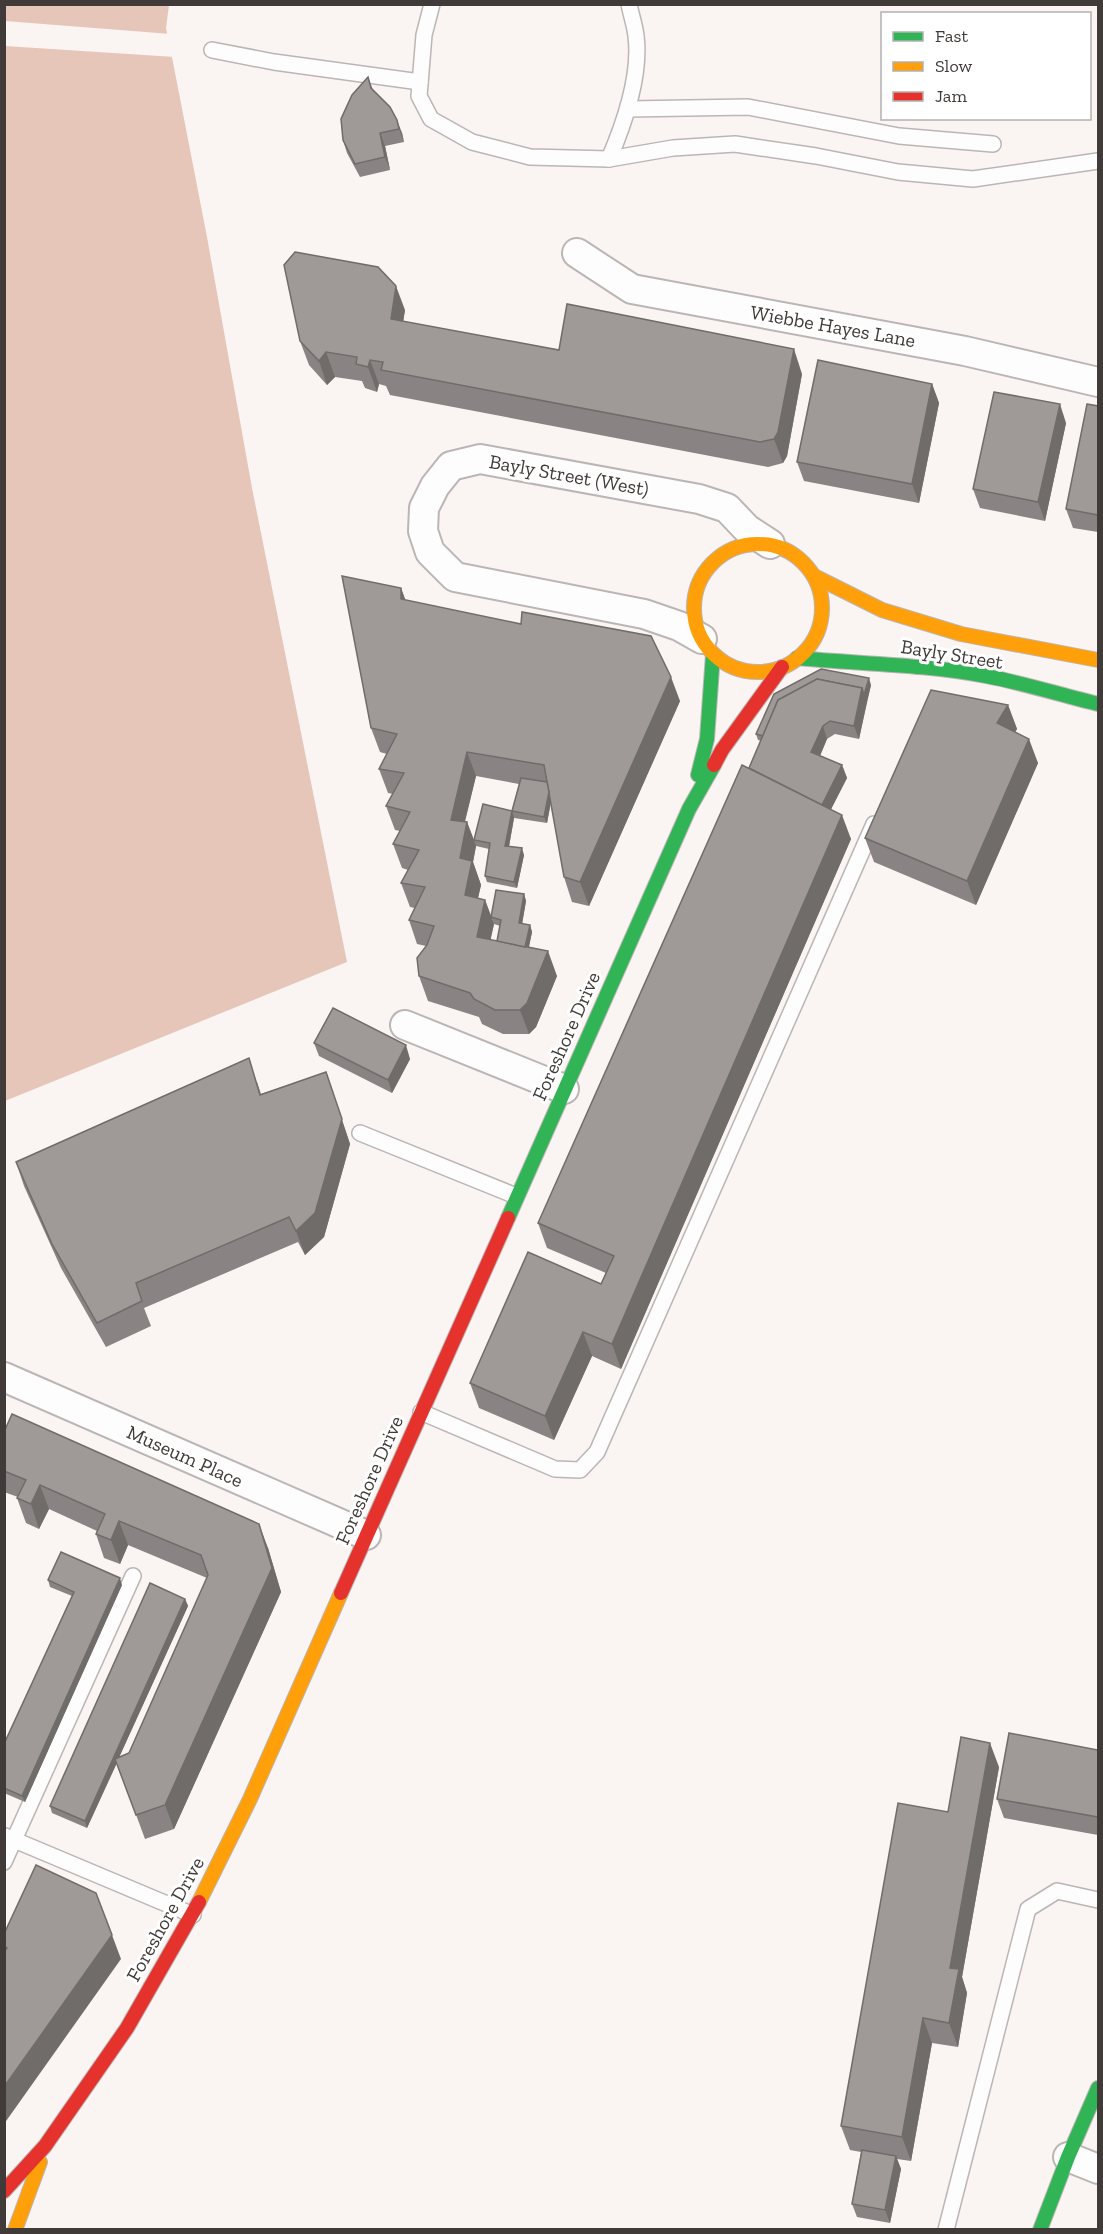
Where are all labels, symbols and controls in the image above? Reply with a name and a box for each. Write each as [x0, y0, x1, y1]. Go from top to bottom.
legend [881, 12, 1091, 120]
text: Fast [935, 25, 968, 47]
text: Slow [935, 55, 972, 77]
text: Jam [935, 85, 967, 107]
street label: Wiebbe Hayes Lane [749, 300, 917, 352]
street label: Bayly Street (West) [487, 449, 651, 501]
street label: Bayly Street [899, 634, 1005, 674]
street label: Foreshore Drive [527, 968, 605, 1104]
street label: Foreshore Drive [330, 1412, 408, 1548]
street label: Museum Place [123, 1420, 247, 1492]
street label: Foreshore Drive [121, 1853, 209, 1985]

